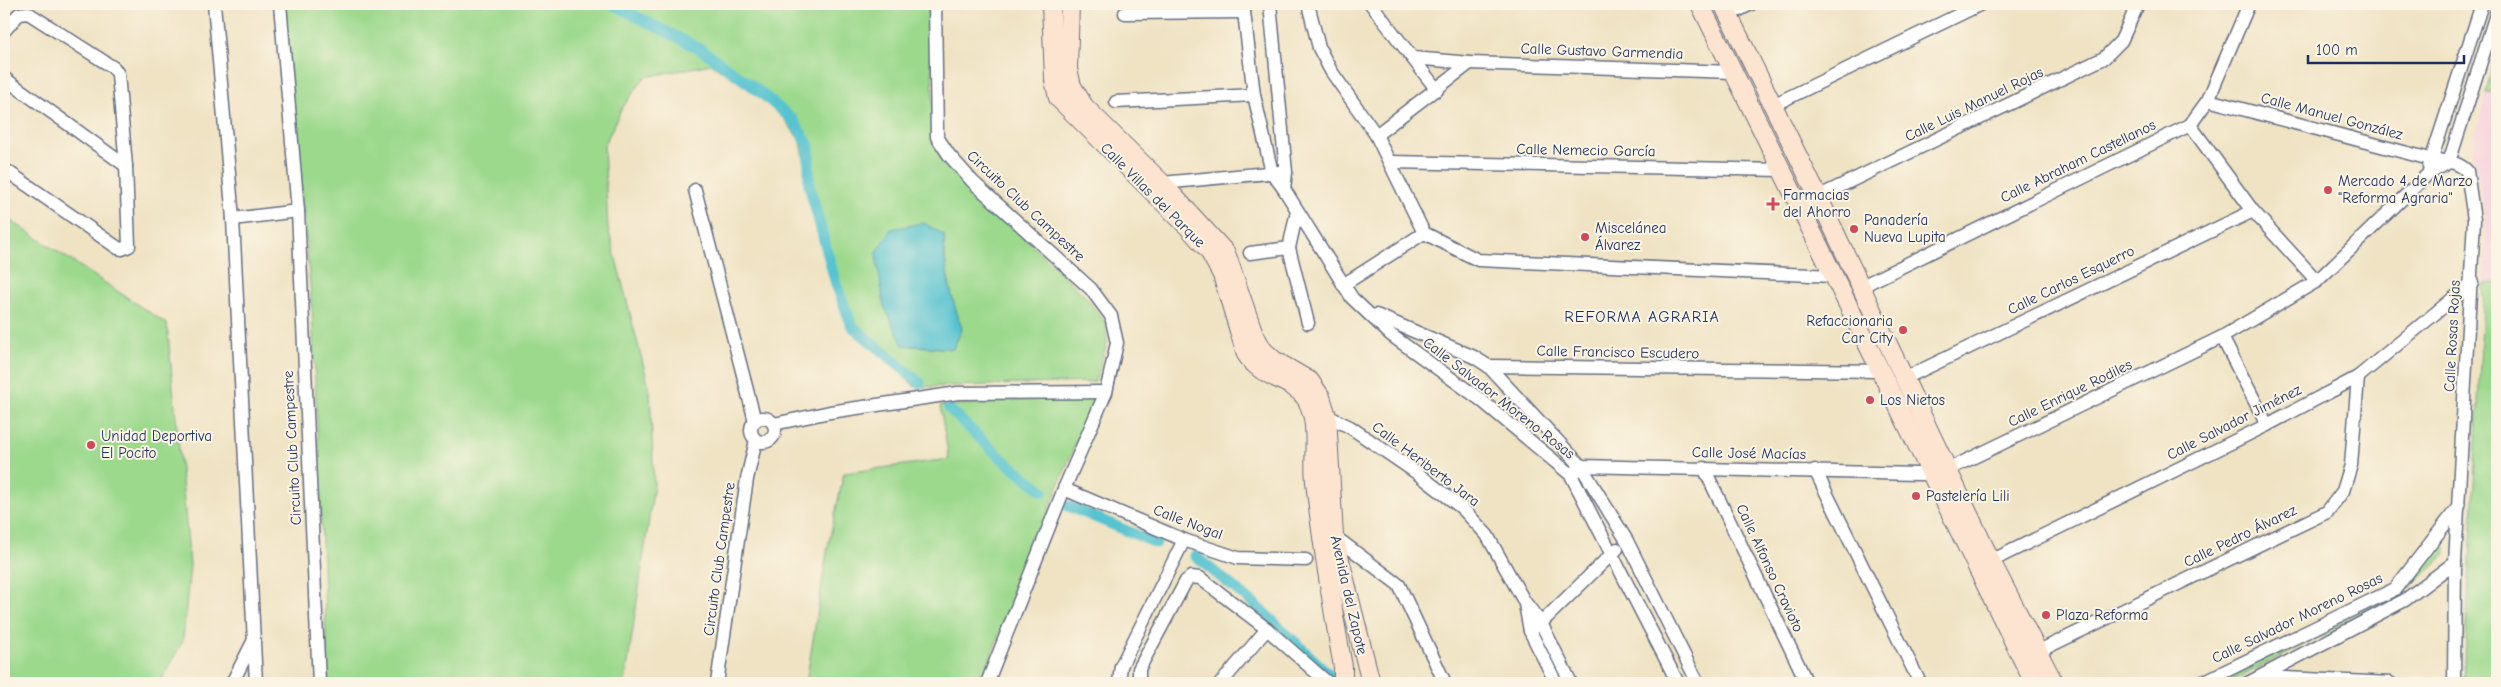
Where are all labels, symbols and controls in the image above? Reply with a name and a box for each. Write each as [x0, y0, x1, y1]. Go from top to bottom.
scale bar [2308, 32, 2465, 64]
street label: Calle Gustavo Garmendia [1520, 39, 1684, 63]
text: 100 m [2316, 41, 2358, 59]
street label: Calle Luis Manuel Rojas [1902, 63, 2046, 145]
street label: Calle Manuel González [2259, 88, 2405, 144]
street label: Calle Abraham Castellanos [1997, 116, 2159, 206]
street label: Calle Villas del Parque [1097, 139, 1210, 252]
street label: Calle Nemecio García [1516, 140, 1656, 160]
street label: Circuito Club Campestre [963, 147, 1089, 266]
place label: Mercado 4 de Marzo "Reforma Agraria" [2338, 172, 2473, 207]
marker: Mercado 4 de Marzo "Reforma Agraria" [2322, 184, 2334, 196]
place label: Farmacias del Ahorro [1783, 186, 1851, 221]
marker: Farmacias del Ahorro [1767, 198, 1779, 210]
place label: Panadería Nueva Lupita [1864, 211, 1946, 246]
place label: Miscelánea Álvarez [1595, 219, 1667, 254]
marker: Panadería Nueva Lupita [1848, 223, 1860, 235]
marker: Miscelánea Álvarez [1579, 231, 1591, 243]
street label: Calle Carlos Esquerro [2005, 241, 2137, 319]
street label: Calle Rosas Rojas [2440, 280, 2464, 392]
district label: REFORMA AGRARIA [1564, 308, 1720, 326]
place label: Refaccionaria Car City [1806, 312, 1893, 347]
marker: Refaccionaria Car City [1897, 324, 1909, 336]
street label: Calle Salvador Moreno Rosas [1420, 333, 1578, 463]
street label: Calle Francisco Escudero [1537, 342, 1700, 362]
street label: Calle Enrique Rodiles [2005, 355, 2135, 431]
street label: Circuito Club Campestre [279, 370, 305, 526]
street label: Calle Salvador Jiménez [2164, 380, 2305, 464]
place label: Los Nietos [1880, 391, 1945, 409]
marker: Los Nietos [1864, 394, 1876, 406]
street label: Calle Heriberto Jara [1369, 418, 1483, 510]
place label: Unidad Deportiva El Pocito [101, 427, 212, 462]
marker: Unidad Deportiva El Pocito [85, 439, 97, 451]
street label: Calle José Macías [1692, 443, 1806, 463]
street label: Circuito Club Campestre [699, 481, 739, 637]
place label: Pastelería Lili [1926, 487, 2010, 505]
marker: Pastelería Lili [1910, 490, 1922, 502]
street label: Calle Pedro Álvarez [2180, 500, 2300, 571]
street label: Calle Nogal [1151, 501, 1225, 543]
street label: Calle Alfonso Cravioto [1732, 501, 1808, 635]
street label: Avenida del Zapote [1327, 534, 1372, 657]
street label: Calle Salvador Moreno Rosas [2209, 569, 2385, 667]
place label: Plaza Reforma [2056, 606, 2149, 624]
marker: Plaza Reforma [2040, 609, 2052, 621]

